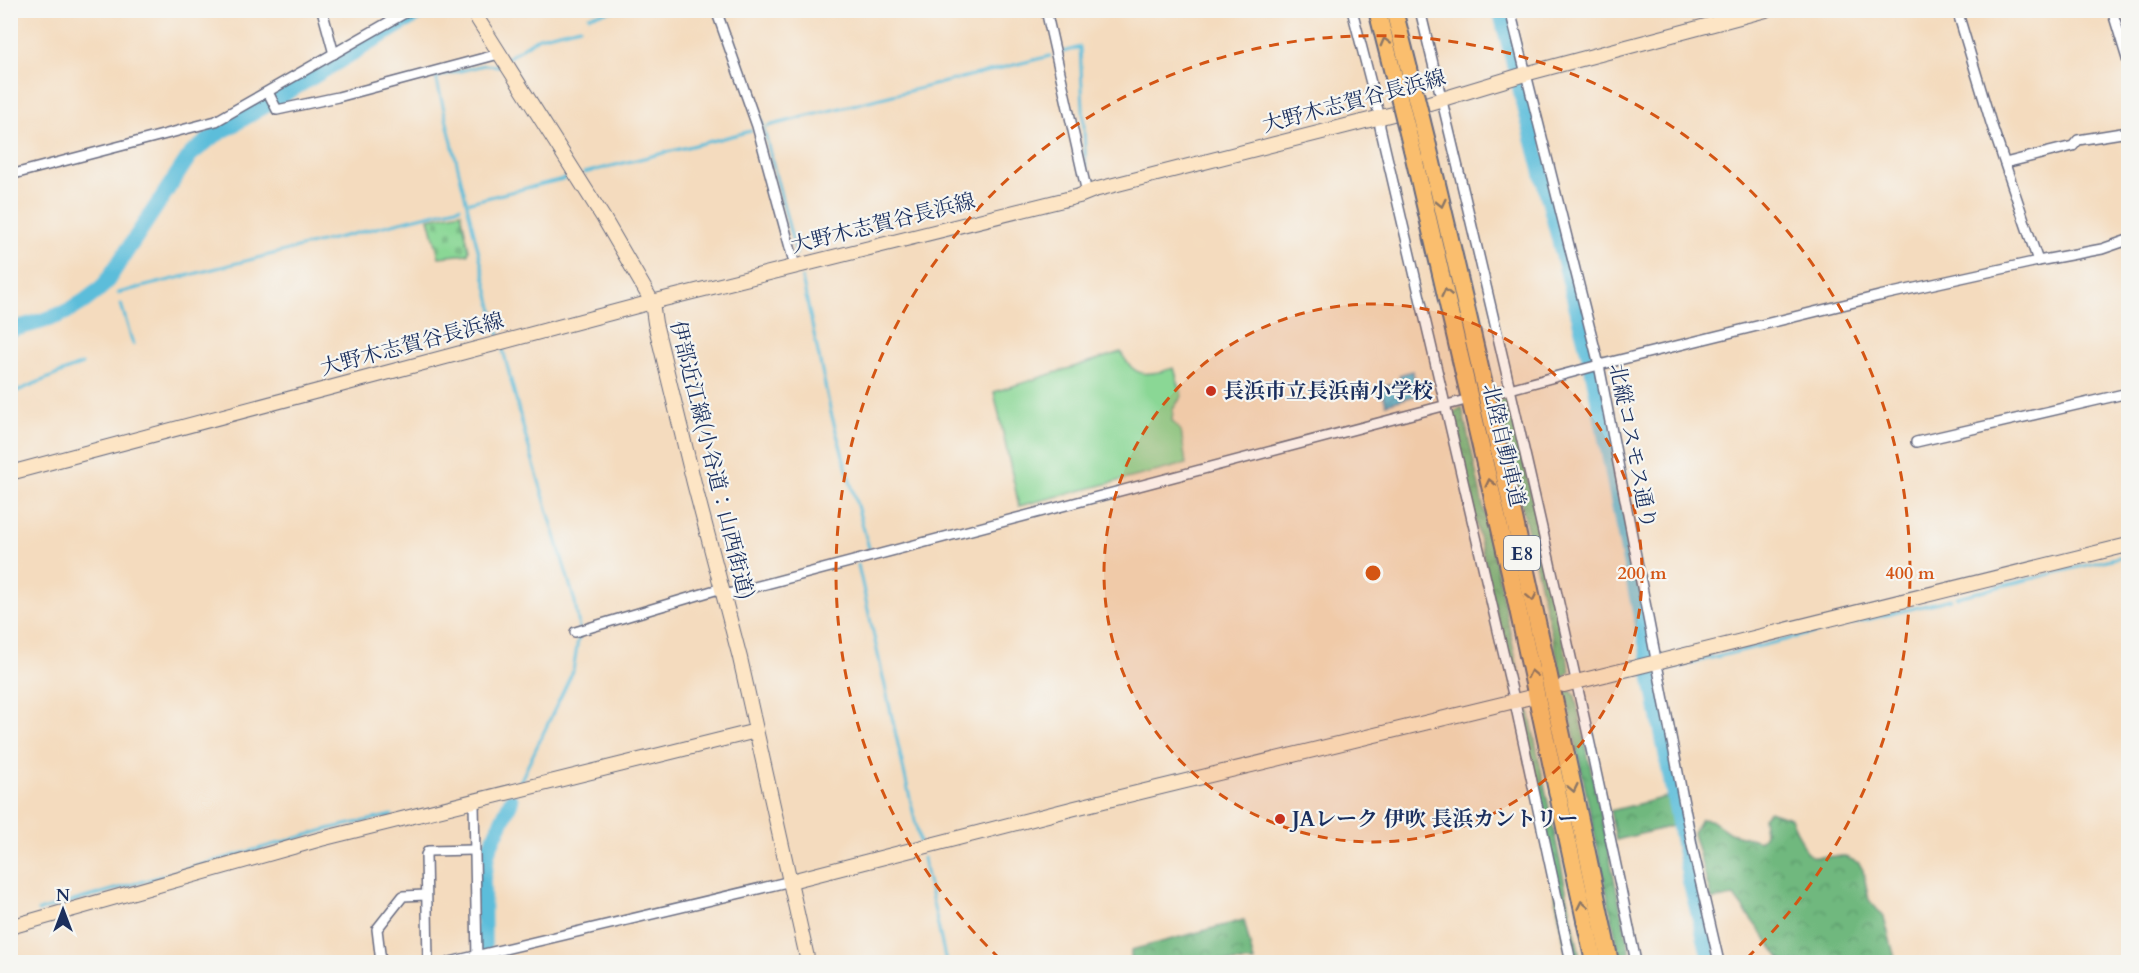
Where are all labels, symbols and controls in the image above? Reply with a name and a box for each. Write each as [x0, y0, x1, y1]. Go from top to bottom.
one-way arrow [1380, 37, 1392, 48]
street label: 大野木志賀谷長浜線 [1259, 63, 1449, 140]
street label: 大野木志賀谷長浜線 [788, 187, 978, 260]
one-way arrow [1434, 197, 1447, 207]
one-way arrow [1440, 288, 1453, 298]
street label: 大野木志賀谷長浜線 [317, 306, 507, 383]
street label: 伊部近江線(小谷道：山西街道) [663, 318, 760, 603]
street label: 北縦コスモス通り [1602, 361, 1663, 531]
place label: 長浜市立長浜南小学校 [1223, 377, 1433, 406]
street label: 北陸自動車道 [1475, 380, 1532, 510]
marker: 長浜市立長浜南小学校 [1204, 384, 1218, 398]
one-way arrow [1484, 478, 1497, 488]
road number: E8 [1504, 536, 1540, 570]
text: 200 m [1617, 561, 1667, 586]
text: 400 m [1885, 561, 1935, 586]
centre of rings [1363, 563, 1383, 583]
one-way arrow [1525, 592, 1538, 602]
one-way arrow [1526, 669, 1539, 679]
one-way arrow [1566, 783, 1579, 793]
place label: JAレーク 伊吹 長浜カントリー [1289, 805, 1578, 834]
marker: JAレーク 伊吹 長浜カントリー [1273, 812, 1287, 826]
north arrow [33, 880, 93, 940]
text: N [56, 885, 70, 907]
one-way arrow [1576, 901, 1589, 911]

